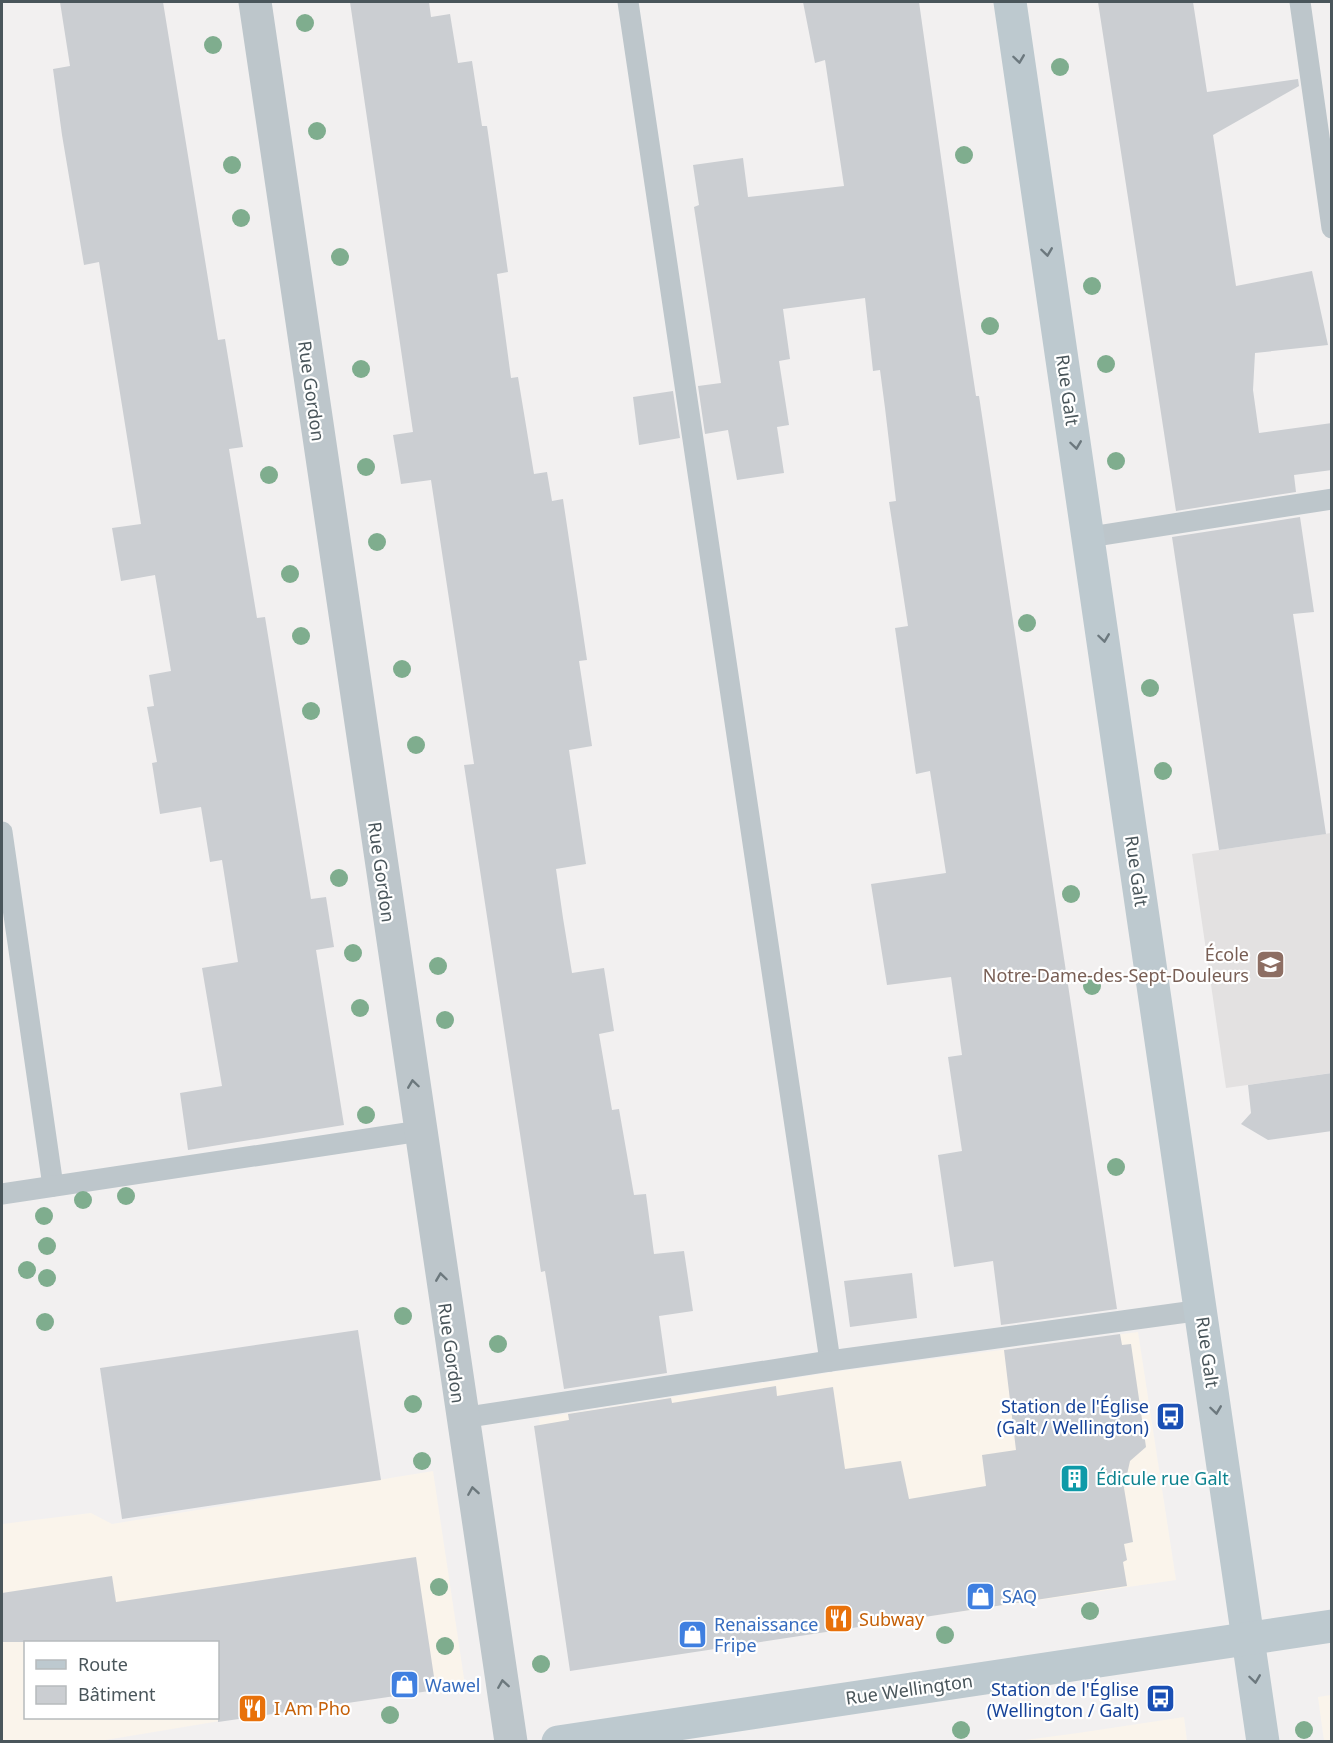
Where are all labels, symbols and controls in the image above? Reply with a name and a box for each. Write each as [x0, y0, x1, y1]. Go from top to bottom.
one-way arrow [1012, 55, 1024, 64]
one-way arrow [1041, 248, 1053, 257]
street label: Rue Gordon [293, 339, 331, 443]
street label: Rue Galt [1051, 353, 1085, 428]
one-way arrow [1070, 440, 1082, 450]
one-way arrow [1098, 633, 1110, 643]
street label: Rue Gordon [363, 820, 401, 924]
street label: Rue Galt [1120, 834, 1154, 909]
place label: École Notre-Dame-des-Sept-Douleurs [983, 942, 1249, 987]
school or university icon: École Notre-Dame-des-Sept-Douleurs [1254, 948, 1286, 980]
one-way arrow [408, 1080, 420, 1089]
one-way arrow [436, 1273, 448, 1282]
street label: Rue Gordon [433, 1301, 471, 1405]
street label: Rue Galt [1191, 1315, 1225, 1390]
place label: Station de l'Église (Galt / Wellington) [997, 1394, 1149, 1439]
bus stop icon: Station de l'Église (Galt / Wellington) [1154, 1400, 1186, 1432]
one-way arrow [1209, 1405, 1221, 1414]
building icon: Édicule rue Galt [1059, 1462, 1091, 1494]
place label: Édicule rue Galt [1096, 1466, 1229, 1490]
one-way arrow [467, 1486, 480, 1496]
shop icon: SAQ [965, 1580, 997, 1612]
place label: SAQ [1002, 1584, 1037, 1608]
restaurant icon: Subway [822, 1603, 854, 1635]
place label: Subway [859, 1607, 925, 1631]
place label: Renaissance Fripe [714, 1612, 818, 1657]
shop icon: Renaissance Fripe [677, 1618, 709, 1650]
legend [24, 1641, 219, 1719]
text: Route [78, 1652, 128, 1676]
street label: Rue Wellington [844, 1668, 974, 1710]
shop icon: Wawel [388, 1669, 420, 1701]
place label: Wawel [425, 1673, 480, 1697]
one-way arrow [1249, 1674, 1261, 1683]
place label: Station de l'Église (Wellington / Galt) [987, 1677, 1139, 1722]
one-way arrow [497, 1679, 509, 1688]
text: Bâtiment [78, 1682, 156, 1706]
bus stop icon: Station de l'Église (Wellington / Galt) [1144, 1683, 1176, 1715]
restaurant icon: I Am Pho [237, 1692, 269, 1724]
place label: I Am Pho [274, 1696, 351, 1720]

